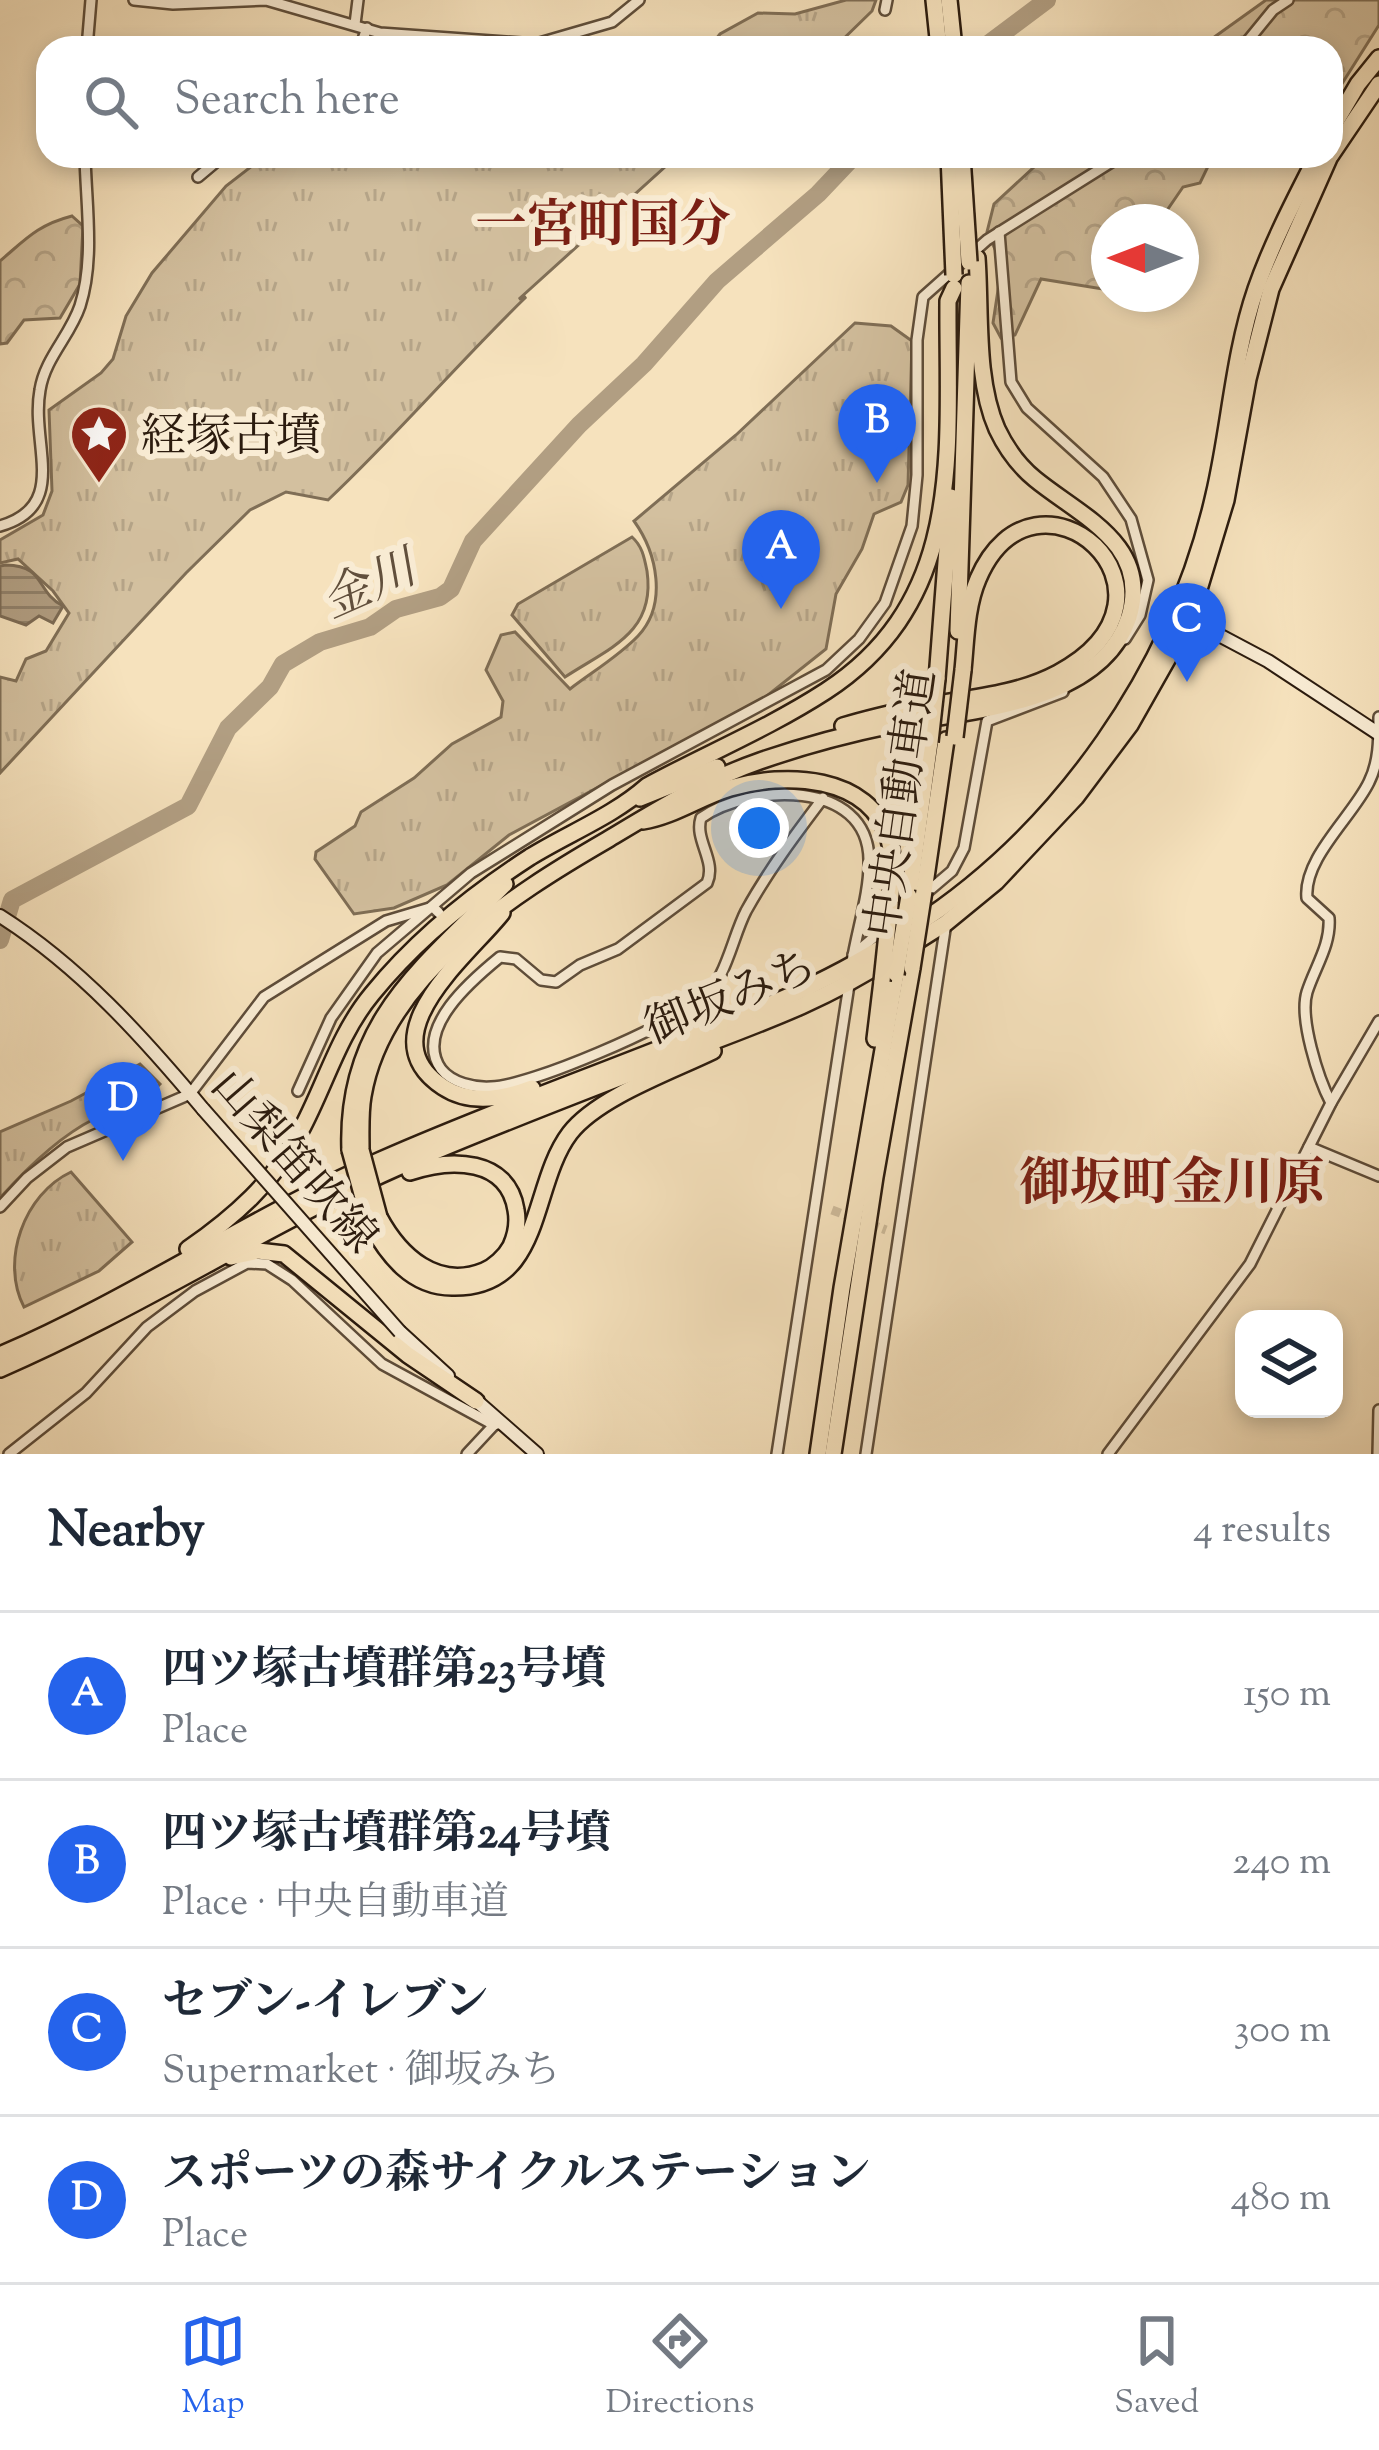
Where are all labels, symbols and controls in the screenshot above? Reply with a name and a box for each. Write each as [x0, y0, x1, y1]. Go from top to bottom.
search box [36, 36, 1343, 168]
icon: search [78, 69, 144, 135]
text: Search here [174, 70, 400, 135]
district label: 一宮町国分 [475, 192, 731, 265]
north arrow [1091, 204, 1199, 312]
pin: B [838, 384, 916, 483]
place icon: 経塚古墳 [68, 403, 130, 485]
place label: 経塚古墳 [141, 407, 321, 472]
pin: A [742, 510, 820, 609]
water label: 金川 [312, 535, 433, 639]
pin: C [1148, 583, 1226, 682]
street label: 中央自動車道 [853, 666, 955, 942]
your location [729, 798, 789, 858]
street label: 御坂みち [636, 936, 828, 1064]
street label: 山梨笛吹線 [194, 1057, 390, 1270]
pin: D [84, 1062, 162, 1161]
district label: 御坂町金川原 [1019, 1150, 1325, 1223]
map controls [1235, 1310, 1343, 1418]
button: layers [1235, 1310, 1343, 1418]
text: Nearby [48, 1496, 205, 1569]
text: 4 results [1193, 1504, 1331, 1560]
text: 四ツ塚古墳群第23号墳 [162, 1640, 606, 1705]
text: A [71, 1668, 103, 1724]
text: 150 m [1243, 1668, 1331, 1724]
text: Place [162, 1705, 248, 1761]
text: 四ツ塚古墳群第24号墳 [162, 1804, 611, 1869]
text: B [75, 1836, 99, 1892]
text: 240 m [1232, 1836, 1331, 1892]
text: Place · 中央自動車道 [162, 1877, 509, 1933]
text: セブン-イレブン [162, 1972, 489, 2037]
text: C [71, 2004, 103, 2060]
text: 300 m [1234, 2004, 1331, 2060]
text: Supermarket · 御坂みち [162, 2045, 561, 2101]
text: スポーツの森サイクルステーション [162, 2144, 871, 2209]
text: D [72, 2172, 102, 2228]
text: 480 m [1231, 2172, 1331, 2228]
text: Place [162, 2209, 248, 2265]
tab: Map [180, 2308, 246, 2428]
tab: Directions [606, 2308, 755, 2428]
tab: Saved [1114, 2308, 1199, 2428]

